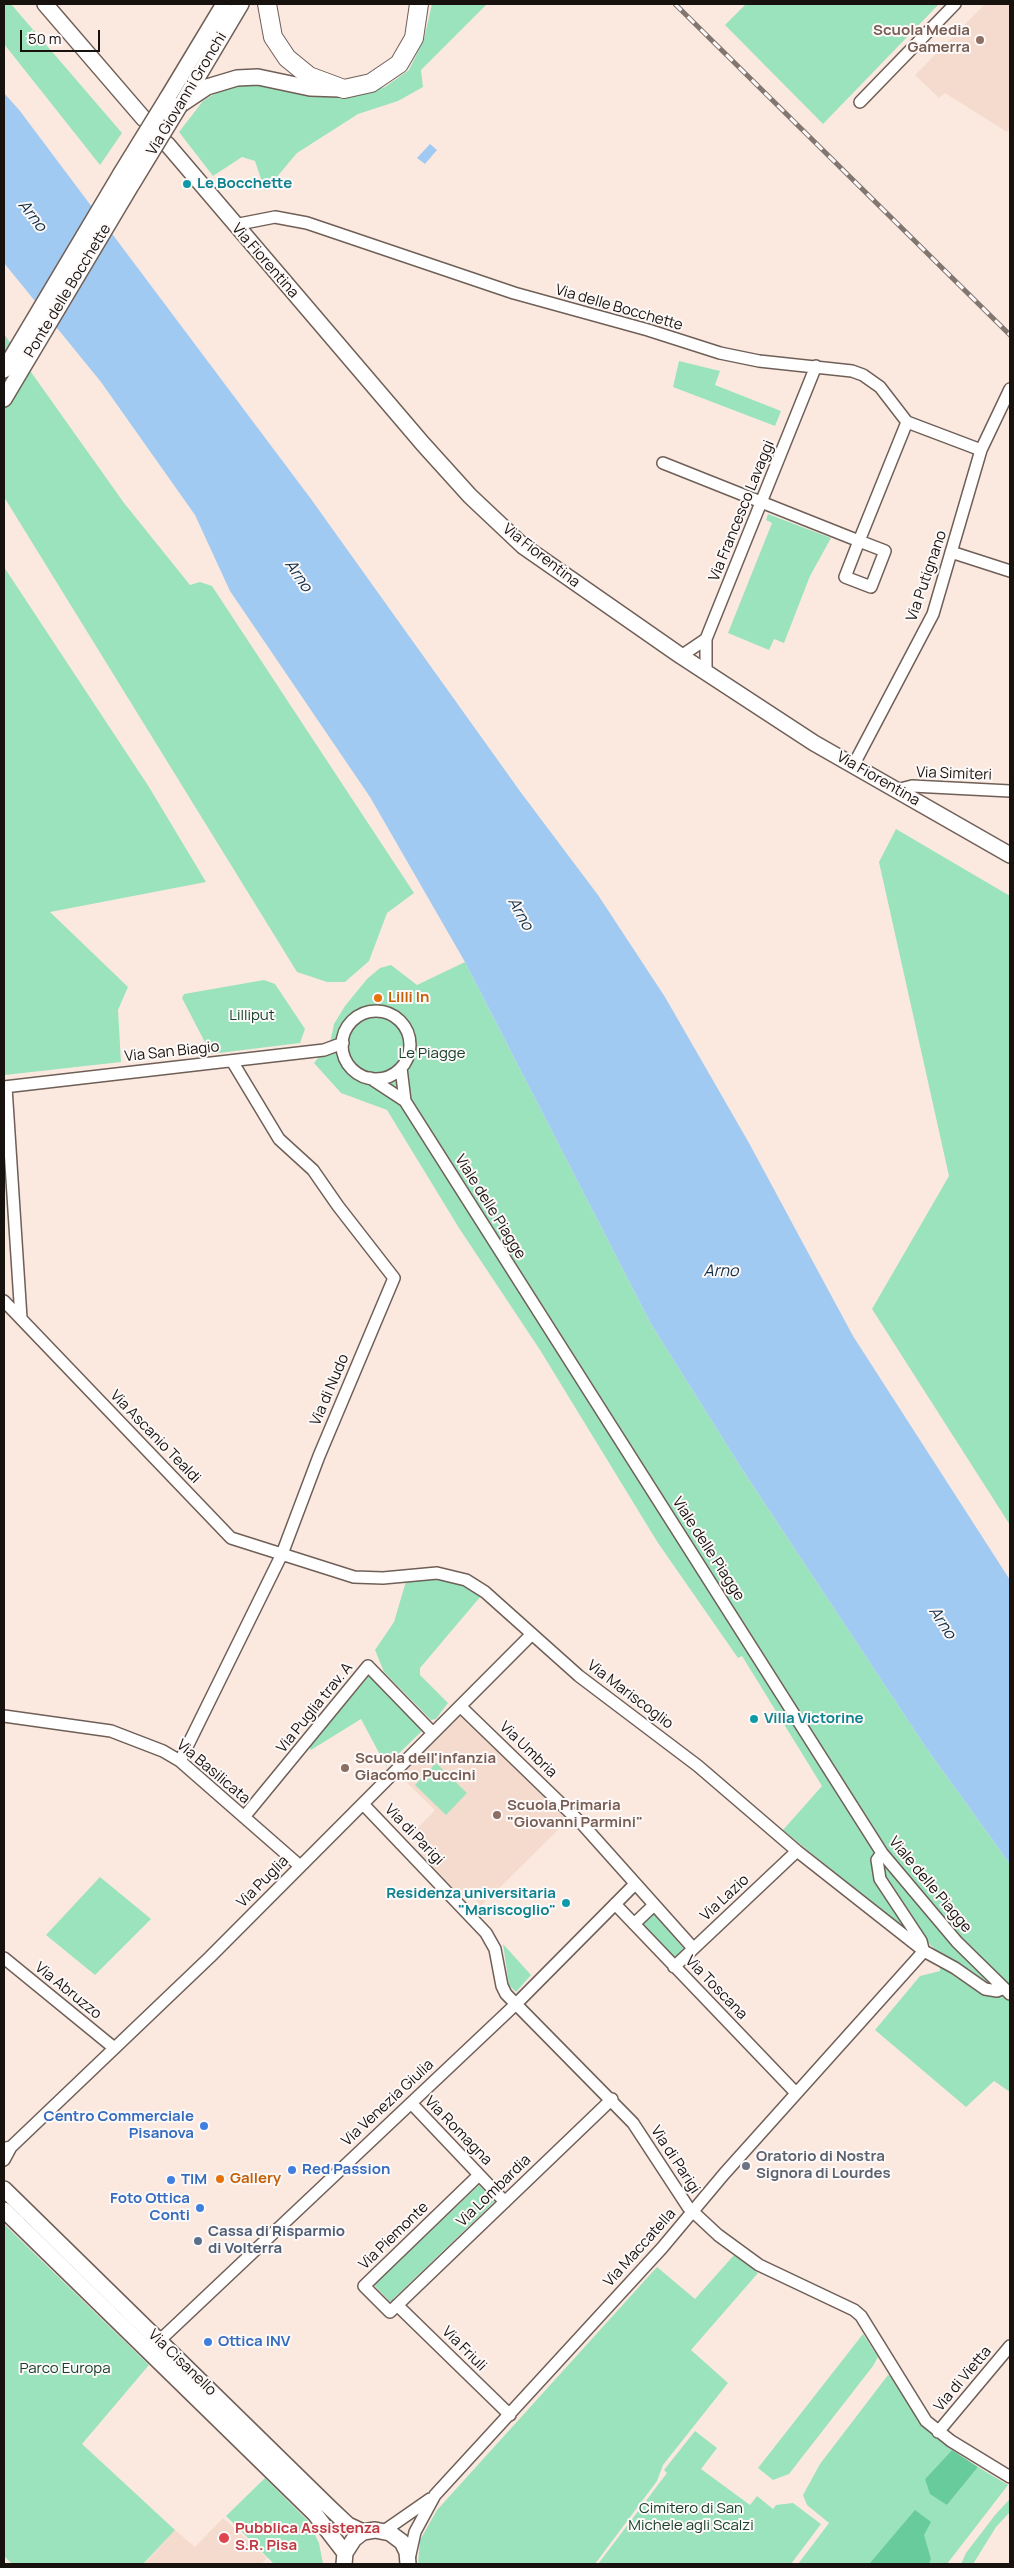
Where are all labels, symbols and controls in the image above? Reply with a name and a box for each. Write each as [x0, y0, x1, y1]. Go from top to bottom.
scale bar [22, 20, 102, 52]
place label: Scuola Media Gamerra [873, 22, 970, 57]
text: 50 m [28, 28, 62, 49]
street label: Via Giovanni Gronchi [143, 29, 231, 159]
marker: Scuola Media Gamerra [974, 34, 986, 46]
place label: Le Bocchette [197, 175, 292, 193]
marker: Le Bocchette [181, 178, 193, 190]
water label: Arno [14, 196, 50, 236]
street label: Via Fiorentina [228, 220, 302, 302]
street label: Ponte delle Bocchette [21, 221, 115, 361]
street label: Via delle Bocchette [553, 281, 685, 335]
street label: Via Francesco Lavaggi [705, 438, 779, 584]
street label: Via Fiorentina [499, 520, 583, 592]
street label: Via Putignano [903, 528, 951, 624]
water label: Arno [280, 556, 316, 596]
street label: Via Fiorentina [833, 748, 923, 810]
street label: Via Simiteri [916, 764, 992, 784]
water label: Arno [503, 894, 537, 934]
place label: Lilli In [388, 989, 429, 1007]
marker: Lilli In [372, 992, 384, 1004]
park label: Lilliput [229, 1007, 275, 1025]
street label: Via San Biagio [124, 1038, 220, 1066]
park label: Le Piagge [399, 1045, 465, 1063]
street label: Viale delle Piagge [451, 1151, 529, 1263]
water label: Arno [704, 1262, 738, 1282]
street label: Via di Nudo [307, 1352, 353, 1428]
street label: Via Ascanio Tealdi [106, 1387, 204, 1487]
street label: Viale delle Piagge [668, 1494, 748, 1604]
water label: Arno [924, 1603, 960, 1643]
street label: Via Mariscoglio [583, 1657, 677, 1733]
street label: Via Puglia trav. A [273, 1659, 357, 1757]
place label: Villa Victorine [764, 1710, 864, 1728]
marker: Villa Victorine [748, 1713, 760, 1725]
street label: Via Umbria [496, 1718, 560, 1782]
street label: Via Basilicata [173, 1736, 253, 1808]
place label: Scuola dell'infanzia Giacomo Puccini [355, 1750, 496, 1785]
marker: Scuola dell'infanzia Giacomo Puccini [339, 1762, 351, 1774]
place label: Scuola Primaria "Giovanni Parmini" [507, 1797, 643, 1832]
street label: Via di Parigi [381, 1801, 447, 1869]
marker: Scuola Primaria "Giovanni Parmini" [491, 1809, 503, 1821]
street label: Viale delle Piagge [885, 1833, 975, 1937]
street label: Via Puglia [233, 1852, 293, 1912]
street label: Via Lazio [697, 1871, 753, 1925]
place label: Residenza universitaria "Mariscoglio" [386, 1885, 556, 1920]
marker: Residenza universitaria "Mariscoglio" [560, 1897, 572, 1909]
street label: Via Toscana [681, 1952, 751, 2024]
street label: Via Abruzzo [31, 1959, 105, 2023]
street label: Via Venezia Giulia [338, 2056, 438, 2150]
street label: Via Romagna [421, 2093, 495, 2169]
place label: Centro Commerciale Pisanova [44, 2108, 194, 2143]
marker: Centro Commerciale Pisanova [198, 2120, 210, 2132]
street label: Via di Parigi [646, 2123, 704, 2197]
place label: Oratorio di Nostra Signora di Lourdes [756, 2148, 891, 2183]
street label: Via Lombardia [453, 2151, 535, 2231]
marker: Oratorio di Nostra Signora di Lourdes [740, 2160, 752, 2172]
place label: Red Passion [302, 2161, 390, 2179]
marker: Red Passion [286, 2164, 298, 2176]
place label: Gallery [230, 2170, 281, 2188]
place label: TIM [181, 2171, 207, 2189]
marker: Gallery [214, 2173, 226, 2185]
marker: TIM [165, 2174, 177, 2186]
place label: Foto Ottica Conti [110, 2190, 190, 2225]
street label: Via Piemonte [356, 2198, 432, 2274]
marker: Foto Ottica Conti [194, 2202, 206, 2214]
street label: Via Maccatella [600, 2205, 680, 2291]
place label: Cassa di Risparmio di Volterra [208, 2223, 345, 2258]
marker: Cassa di Risparmio di Volterra [192, 2235, 204, 2247]
street label: Via Friuli [438, 2323, 490, 2375]
street label: Via Cisanello [144, 2326, 220, 2400]
place label: Ottica INV [218, 2333, 290, 2351]
marker: Ottica INV [202, 2336, 214, 2348]
street label: Via di Vietta [931, 2343, 995, 2415]
park label: Parco Europa [19, 2360, 111, 2378]
park label: Cimitero di San Michele agli Scalzi [628, 2500, 754, 2535]
place label: Pubblica Assistenza S.R. Pisa [235, 2520, 380, 2555]
marker: Pubblica Assistenza S.R. Pisa [217, 2531, 231, 2545]

